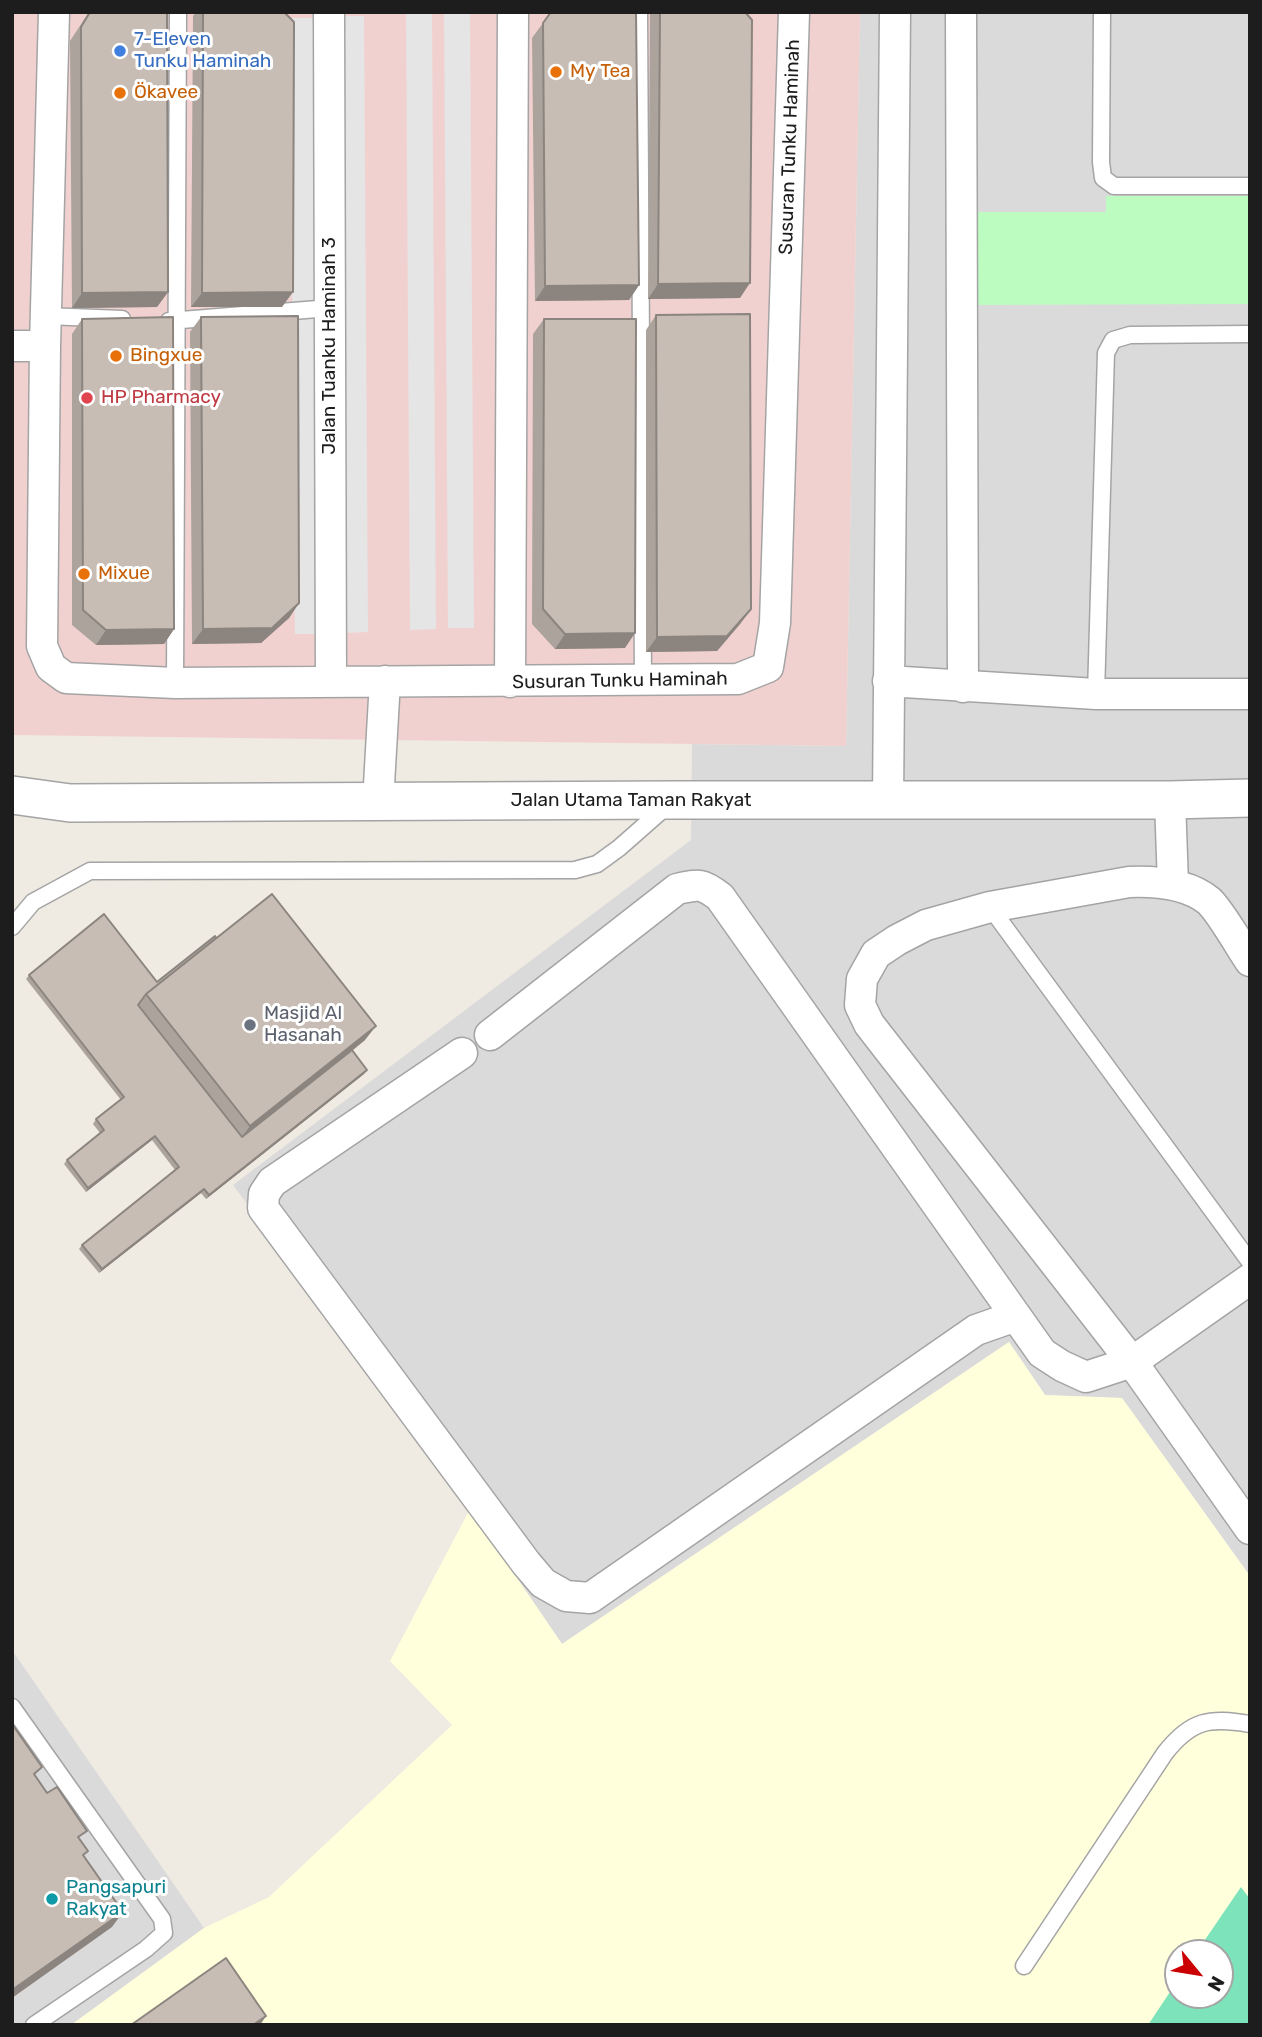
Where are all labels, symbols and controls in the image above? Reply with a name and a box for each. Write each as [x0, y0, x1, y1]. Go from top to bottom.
place label: 7-Eleven Tunku Haminah [134, 29, 271, 73]
street label: Susuran Tunku Haminah [775, 39, 805, 255]
marker: 7-Eleven Tunku Haminah [112, 43, 128, 59]
place label: My Tea [570, 61, 631, 83]
marker: My Tea [548, 64, 564, 80]
place label: Ökavee [134, 82, 198, 104]
marker: Ökavee [112, 85, 128, 101]
street label: Jalan Tuanku Haminah 3 [319, 237, 341, 455]
place label: Bingxue [130, 345, 202, 367]
marker: Bingxue [108, 348, 124, 364]
place label: HP Pharmacy [101, 387, 221, 409]
marker: HP Pharmacy [79, 390, 95, 406]
place label: Mixue [98, 563, 150, 585]
marker: Mixue [76, 566, 92, 582]
street label: Susuran Tunku Haminah [512, 668, 728, 694]
street label: Jalan Utama Taman Rakyat [511, 790, 751, 812]
place label: Masjid Al Hasanah [264, 1003, 342, 1047]
marker: Masjid Al Hasanah [242, 1017, 258, 1033]
place label: Pangsapuri Rakyat [66, 1877, 166, 1921]
marker: Pangsapuri Rakyat [44, 1891, 60, 1907]
north arrow [1164, 1939, 1234, 2009]
text: N [1203, 1972, 1229, 1995]

